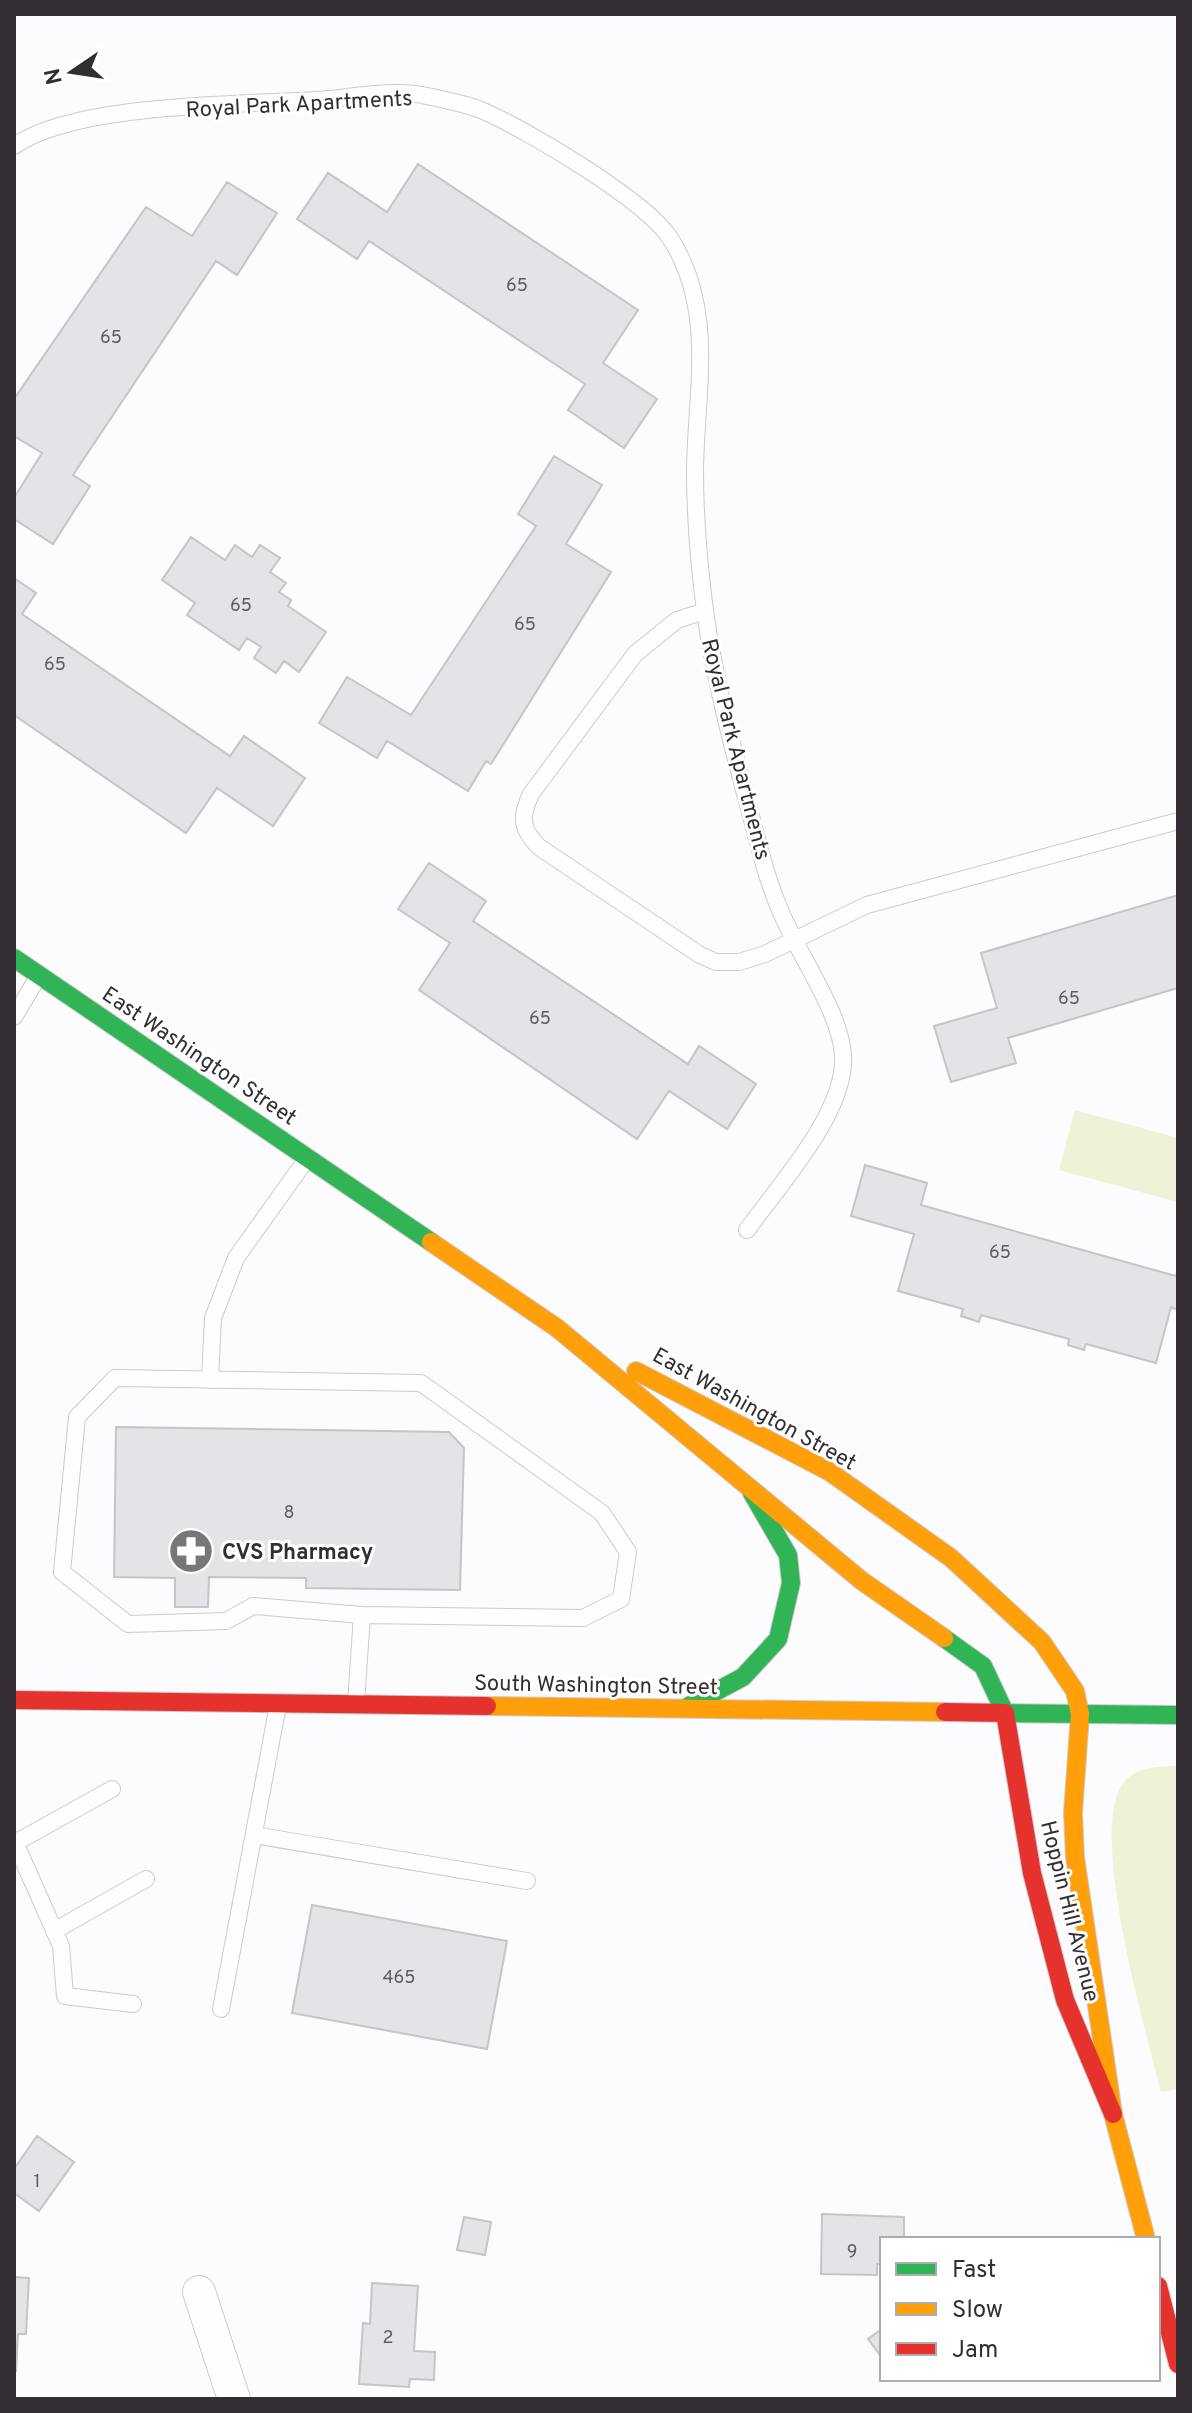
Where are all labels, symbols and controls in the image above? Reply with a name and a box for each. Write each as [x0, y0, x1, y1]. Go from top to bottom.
north arrow [32, 32, 112, 112]
text: N [40, 65, 70, 87]
street label: Royal Park Apartments [185, 86, 413, 125]
house number: 65 [506, 275, 528, 298]
house number: 65 [100, 327, 122, 350]
house number: 65 [230, 595, 252, 618]
house number: 65 [514, 614, 536, 637]
street label: Royal Park Apartments [694, 636, 775, 863]
house number: 65 [44, 654, 66, 677]
street label: East Washington Street [96, 982, 301, 1132]
house number: 65 [1058, 988, 1080, 1011]
house number: 65 [529, 1008, 551, 1031]
house number: 65 [989, 1242, 1011, 1265]
street label: East Washington Street [647, 1343, 861, 1478]
house number: 8 [284, 1502, 295, 1525]
pharmacy icon: CVS Pharmacy [167, 1527, 215, 1575]
place label: CVS Pharmacy [222, 1540, 373, 1567]
street label: South Washington Street [474, 1671, 718, 1702]
street label: Hoppin Hill Avenue [1033, 1818, 1104, 2005]
house number: 465 [382, 1967, 416, 1990]
house number: 1 [34, 2171, 40, 2194]
legend [880, 2237, 1160, 2381]
house number: 9 [847, 2241, 857, 2264]
text: Fast [952, 2256, 996, 2286]
text: Slow [952, 2296, 1003, 2326]
house number: 2 [382, 2327, 394, 2350]
text: Jam [952, 2336, 998, 2366]

